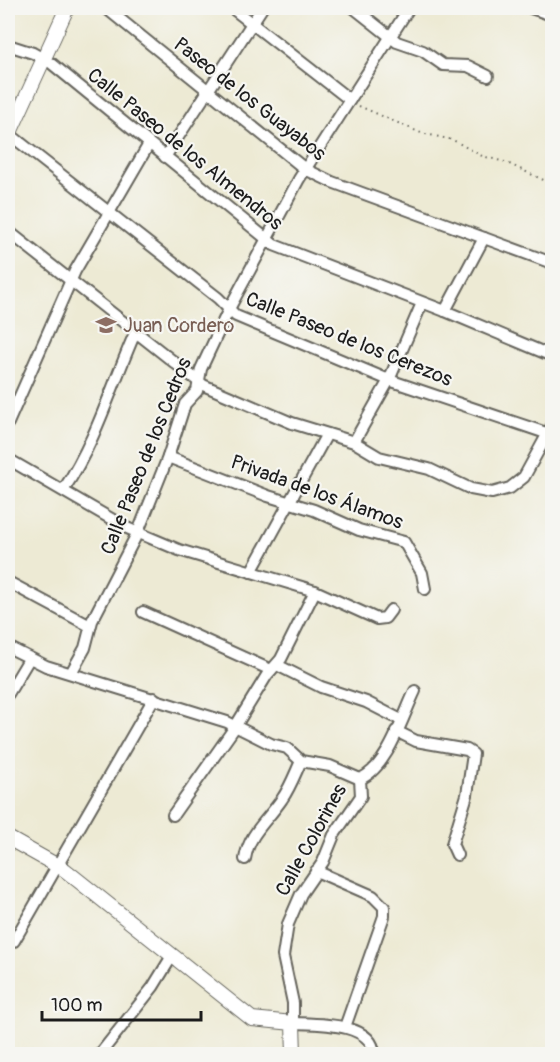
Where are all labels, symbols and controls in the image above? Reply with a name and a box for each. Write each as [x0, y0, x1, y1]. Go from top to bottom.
street label: Paseo de los Guayabos [169, 32, 331, 166]
street label: Calle Paseo de los Almendros [82, 62, 288, 236]
street label: Calle Paseo de los Cerezos [242, 286, 456, 392]
school or university icon: Juan Cordero [94, 313, 118, 337]
place label: Juan Cordero [123, 313, 234, 338]
street label: Calle Paseo de los Cedros [95, 354, 197, 558]
street label: Privada de los Álamos [227, 449, 407, 535]
street label: Calle Colorines [270, 779, 352, 901]
scale bar [42, 984, 201, 1022]
text: 100 m [51, 994, 103, 1017]

